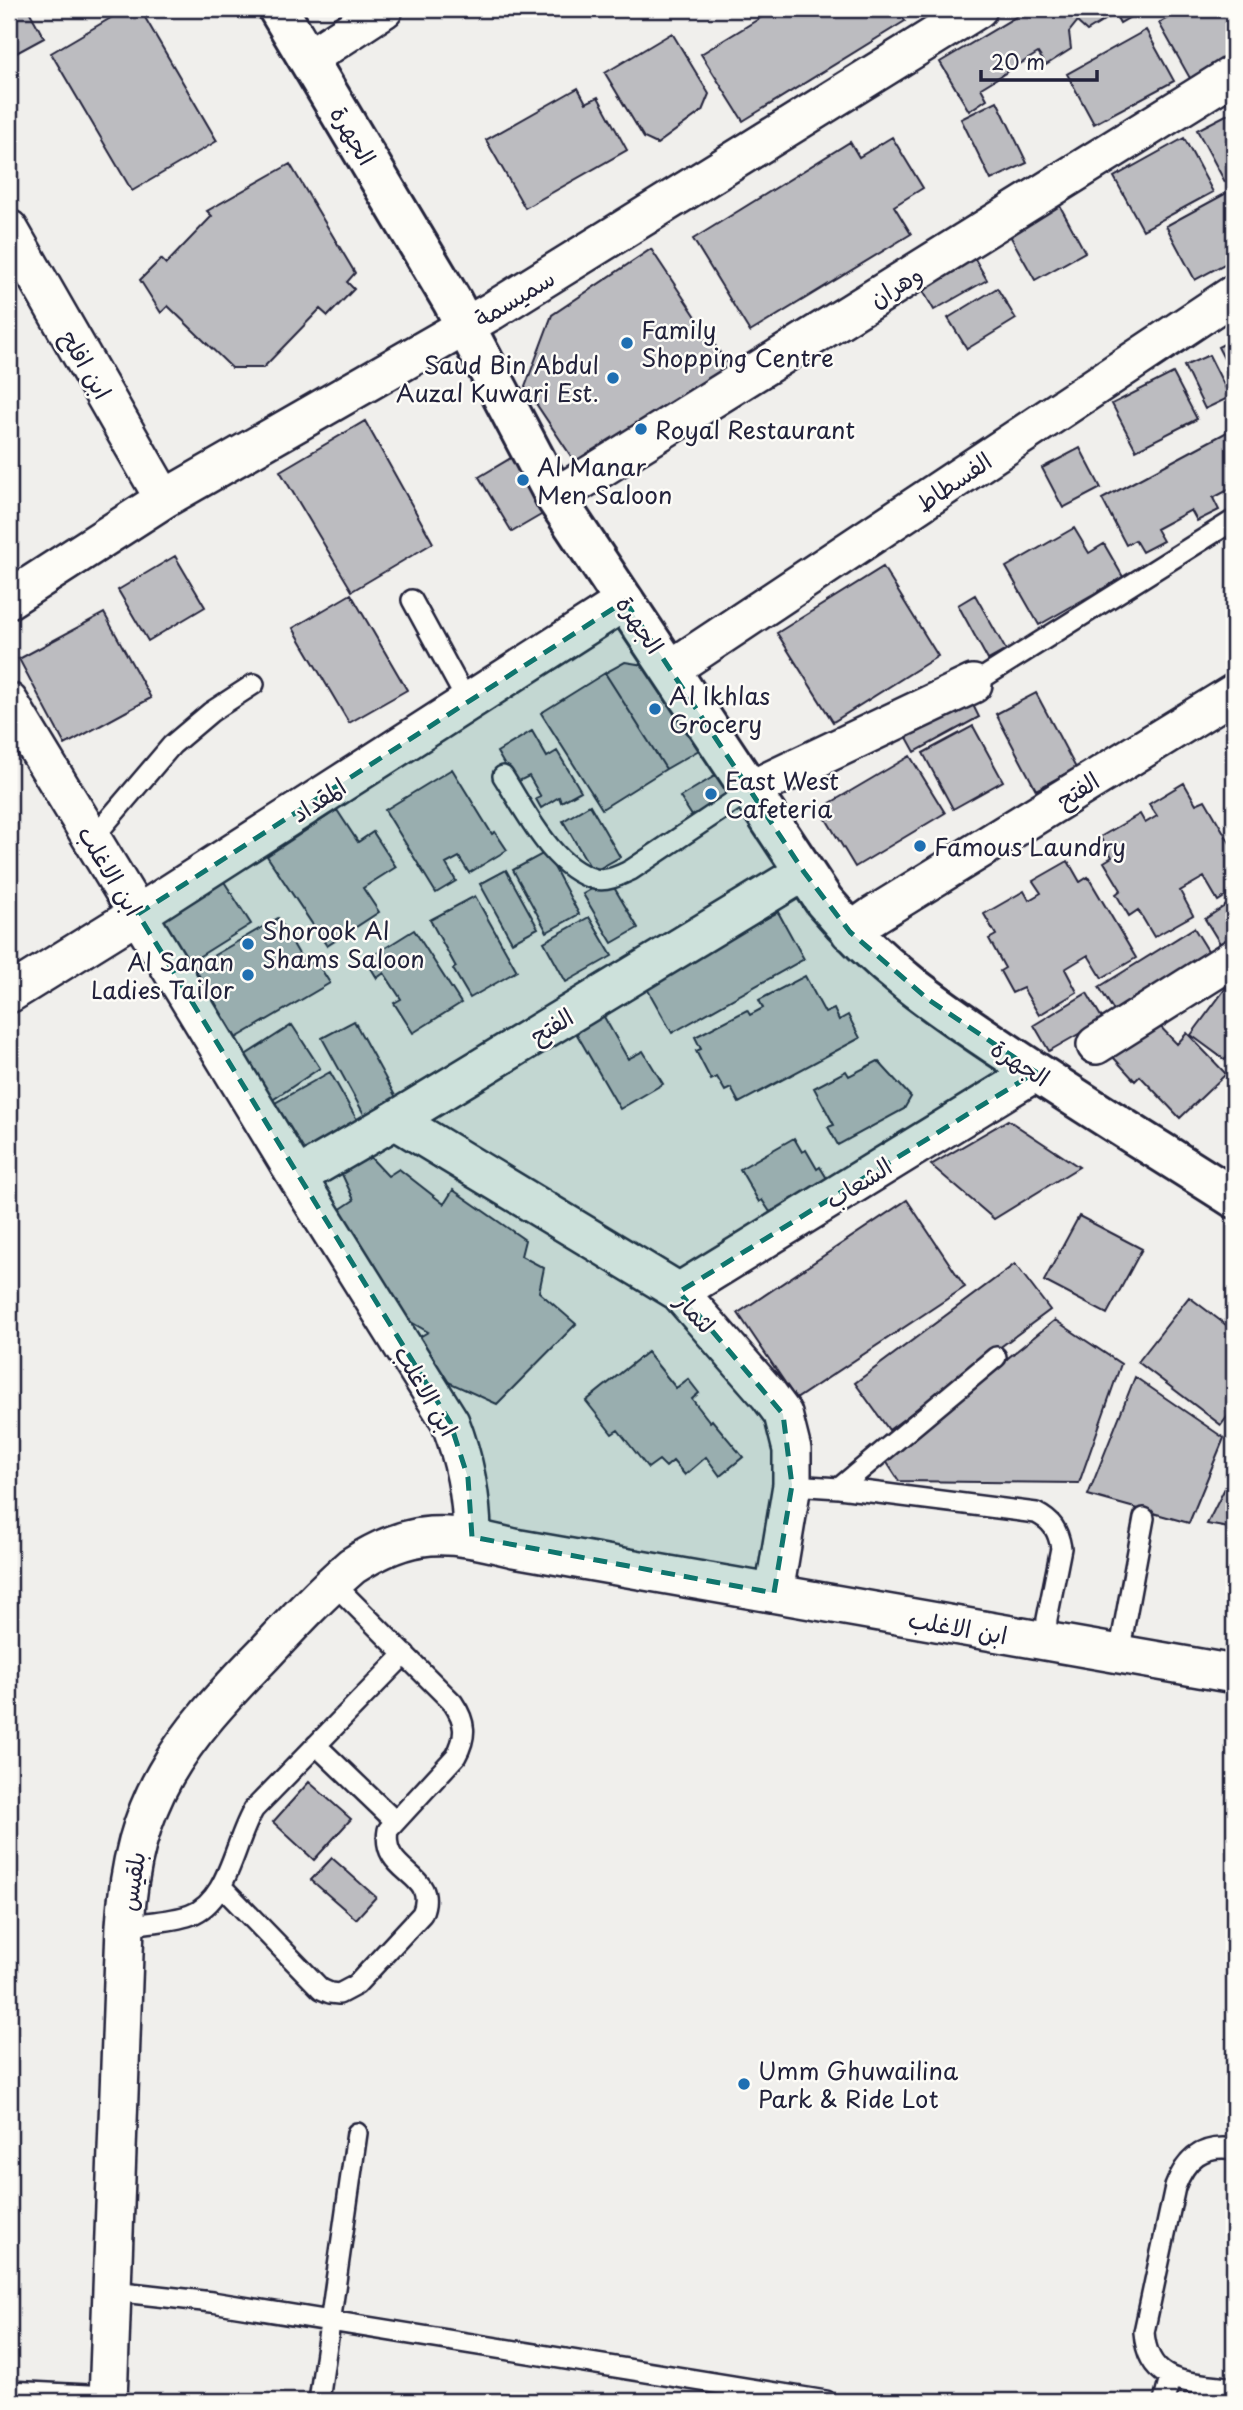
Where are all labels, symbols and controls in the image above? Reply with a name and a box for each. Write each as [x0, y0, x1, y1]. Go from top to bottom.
scale bar [981, 38, 1096, 82]
text: 20 m [991, 45, 1045, 77]
street label: الجهرة [322, 98, 386, 172]
street label: وهران [861, 255, 929, 315]
street label: سميسمة [467, 259, 561, 335]
place label: Family Shopping Centre [641, 311, 834, 375]
street label: ابن افلح [53, 323, 121, 405]
marker: Family Shopping Centre [619, 335, 635, 351]
place label: Saud Bin Abdul Auzal Kuwari Est. [396, 346, 599, 410]
marker: Saud Bin Abdul Auzal Kuwari Est. [605, 370, 621, 386]
place label: Royal Restaurant [655, 411, 855, 447]
marker: Royal Restaurant [633, 421, 649, 437]
street label: الفسطاط [908, 442, 998, 520]
place label: Al Manar Men Saloon [537, 448, 672, 512]
marker: Al Manar Men Saloon [515, 472, 531, 488]
street label: الجهرة [608, 587, 674, 661]
place label: Al Ikhlas Grocery [669, 677, 770, 741]
marker: Al Ikhlas Grocery [647, 701, 663, 717]
place label: East West Cafeteria [725, 762, 839, 826]
street label: الفتح [1048, 762, 1106, 816]
street label: المقداد [283, 768, 353, 830]
marker: East West Cafeteria [703, 786, 719, 802]
street label: ابن الاغلب [70, 818, 152, 922]
place label: Famous Laundry [934, 828, 1126, 864]
marker: Famous Laundry [912, 838, 928, 854]
place label: Shorook Al Shams Saloon [262, 912, 425, 976]
marker: Shorook Al Shams Saloon [240, 936, 256, 952]
place label: Al Sanan Ladies Tailor [91, 943, 235, 1007]
marker: Al Sanan Ladies Tailor [240, 967, 256, 983]
street label: الفتح [522, 998, 580, 1052]
street label: الجهرة [984, 1030, 1058, 1094]
street label: الشعاب [818, 1147, 898, 1217]
street label: لثمار [667, 1282, 725, 1341]
street label: ابن الاغلب [386, 1338, 468, 1442]
street label: ابن الاغلب [906, 1600, 1010, 1652]
street label: بلقيس [109, 1849, 153, 1913]
place label: Umm Ghuwailina Park & Ride Lot [758, 2052, 958, 2116]
marker: Umm Ghuwailina Park & Ride Lot [736, 2076, 752, 2092]

